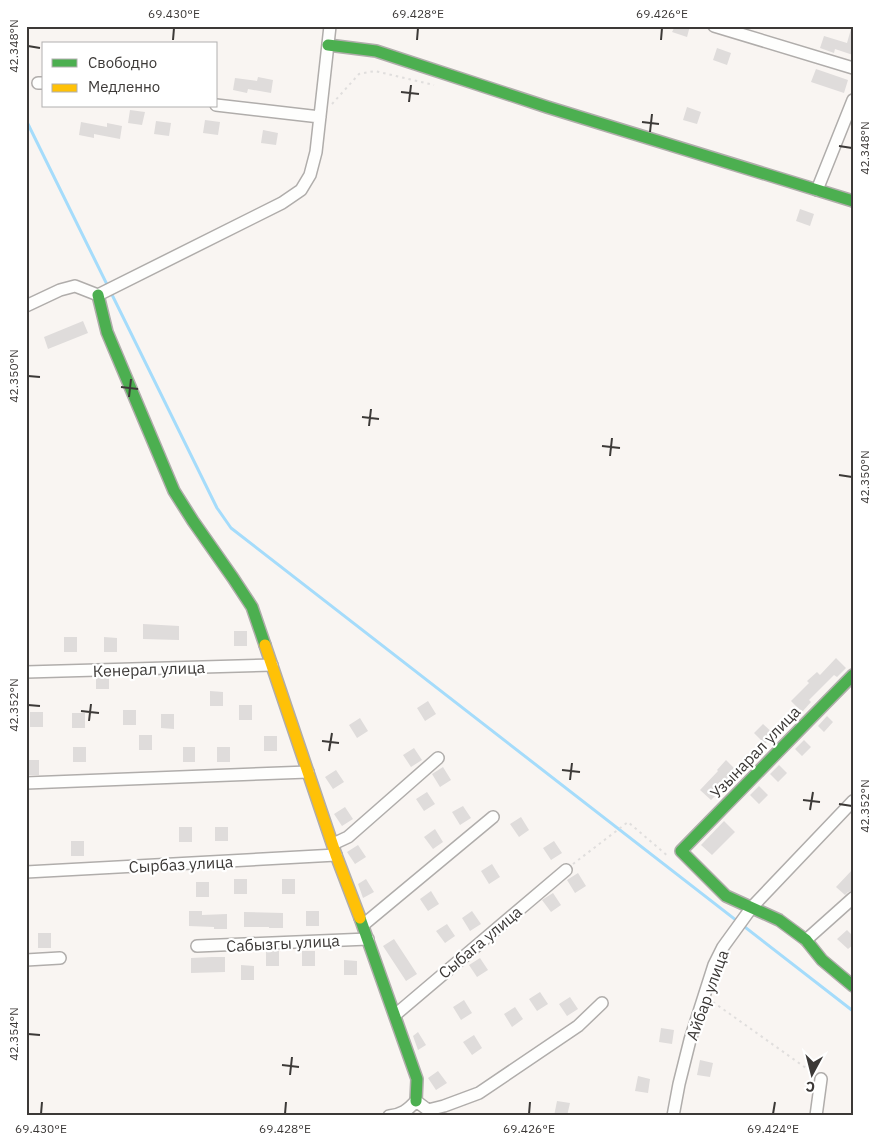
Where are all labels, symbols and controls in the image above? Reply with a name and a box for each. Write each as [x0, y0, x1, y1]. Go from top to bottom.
text: 69.430°E [148, 6, 200, 21]
text: 69.428°E [392, 6, 444, 21]
text: 69.426°E [636, 6, 688, 21]
text: 42.348°N [6, 19, 21, 73]
legend [42, 42, 218, 108]
text: Свободно [88, 53, 157, 72]
text: Медленно [88, 77, 160, 96]
text: 42.348°N [857, 121, 872, 175]
text: 42.350°N [6, 349, 21, 403]
text: 42.350°N [857, 450, 872, 504]
street label: Кенерал улица [93, 657, 206, 681]
text: 42.352°N [6, 678, 21, 732]
street label: Узынарал улица [706, 701, 805, 803]
text: 42.352°N [857, 779, 872, 833]
street label: Сырбаз улица [128, 851, 234, 877]
street label: Сыбага улица [434, 901, 526, 983]
street label: Сабызгы улица [226, 930, 341, 956]
street label: Айбар улица [681, 947, 733, 1043]
text: 42.354°N [6, 1007, 21, 1061]
north arrow [786, 1050, 836, 1100]
text: С [805, 1077, 816, 1096]
text: 69.430°E [15, 1121, 67, 1136]
text: 69.428°E [259, 1121, 311, 1136]
text: 69.426°E [503, 1121, 555, 1136]
text: 69.424°E [747, 1121, 799, 1136]

